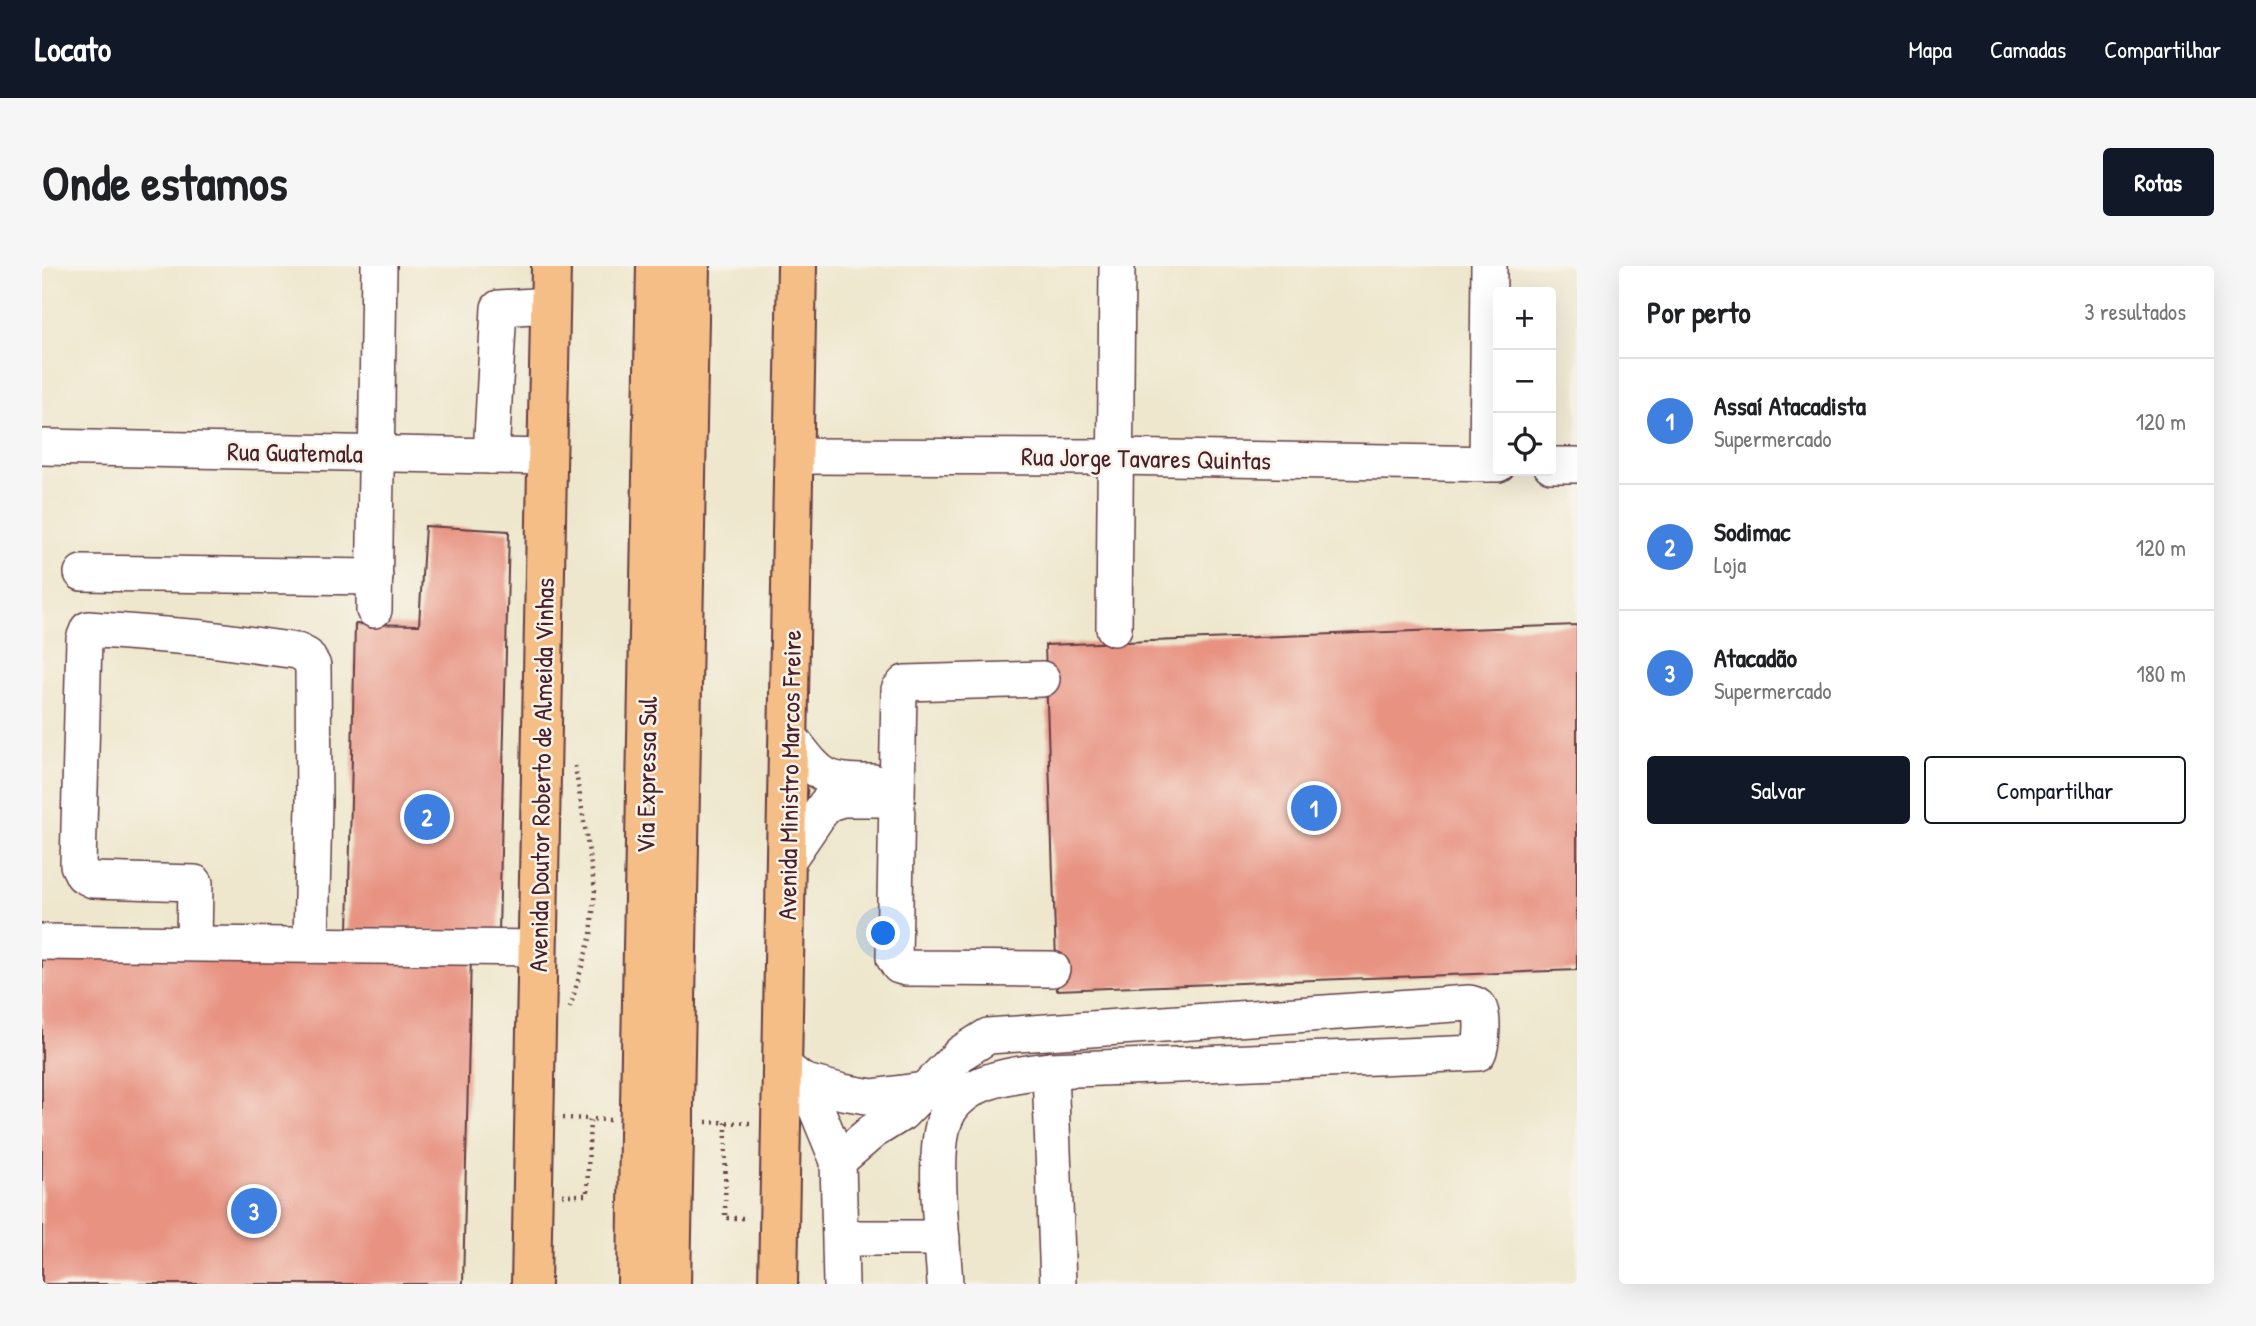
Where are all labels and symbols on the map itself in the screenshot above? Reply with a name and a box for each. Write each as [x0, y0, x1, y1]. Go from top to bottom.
street label: Rua Guatemala [227, 433, 363, 471]
street label: Rua Jorge Tavares Quintas [1021, 438, 1271, 478]
street label: Avenida Doutor Roberto de Almeida Vinhas [520, 578, 562, 972]
street label: Avenida Ministro Marcos Freire [769, 630, 809, 920]
street label: Via Expressa Sul [627, 696, 665, 854]
pin: 1 [1291, 782, 1337, 834]
pin: 2 [404, 791, 450, 843]
your location [866, 916, 900, 950]
pin: 3 [231, 1185, 277, 1237]

